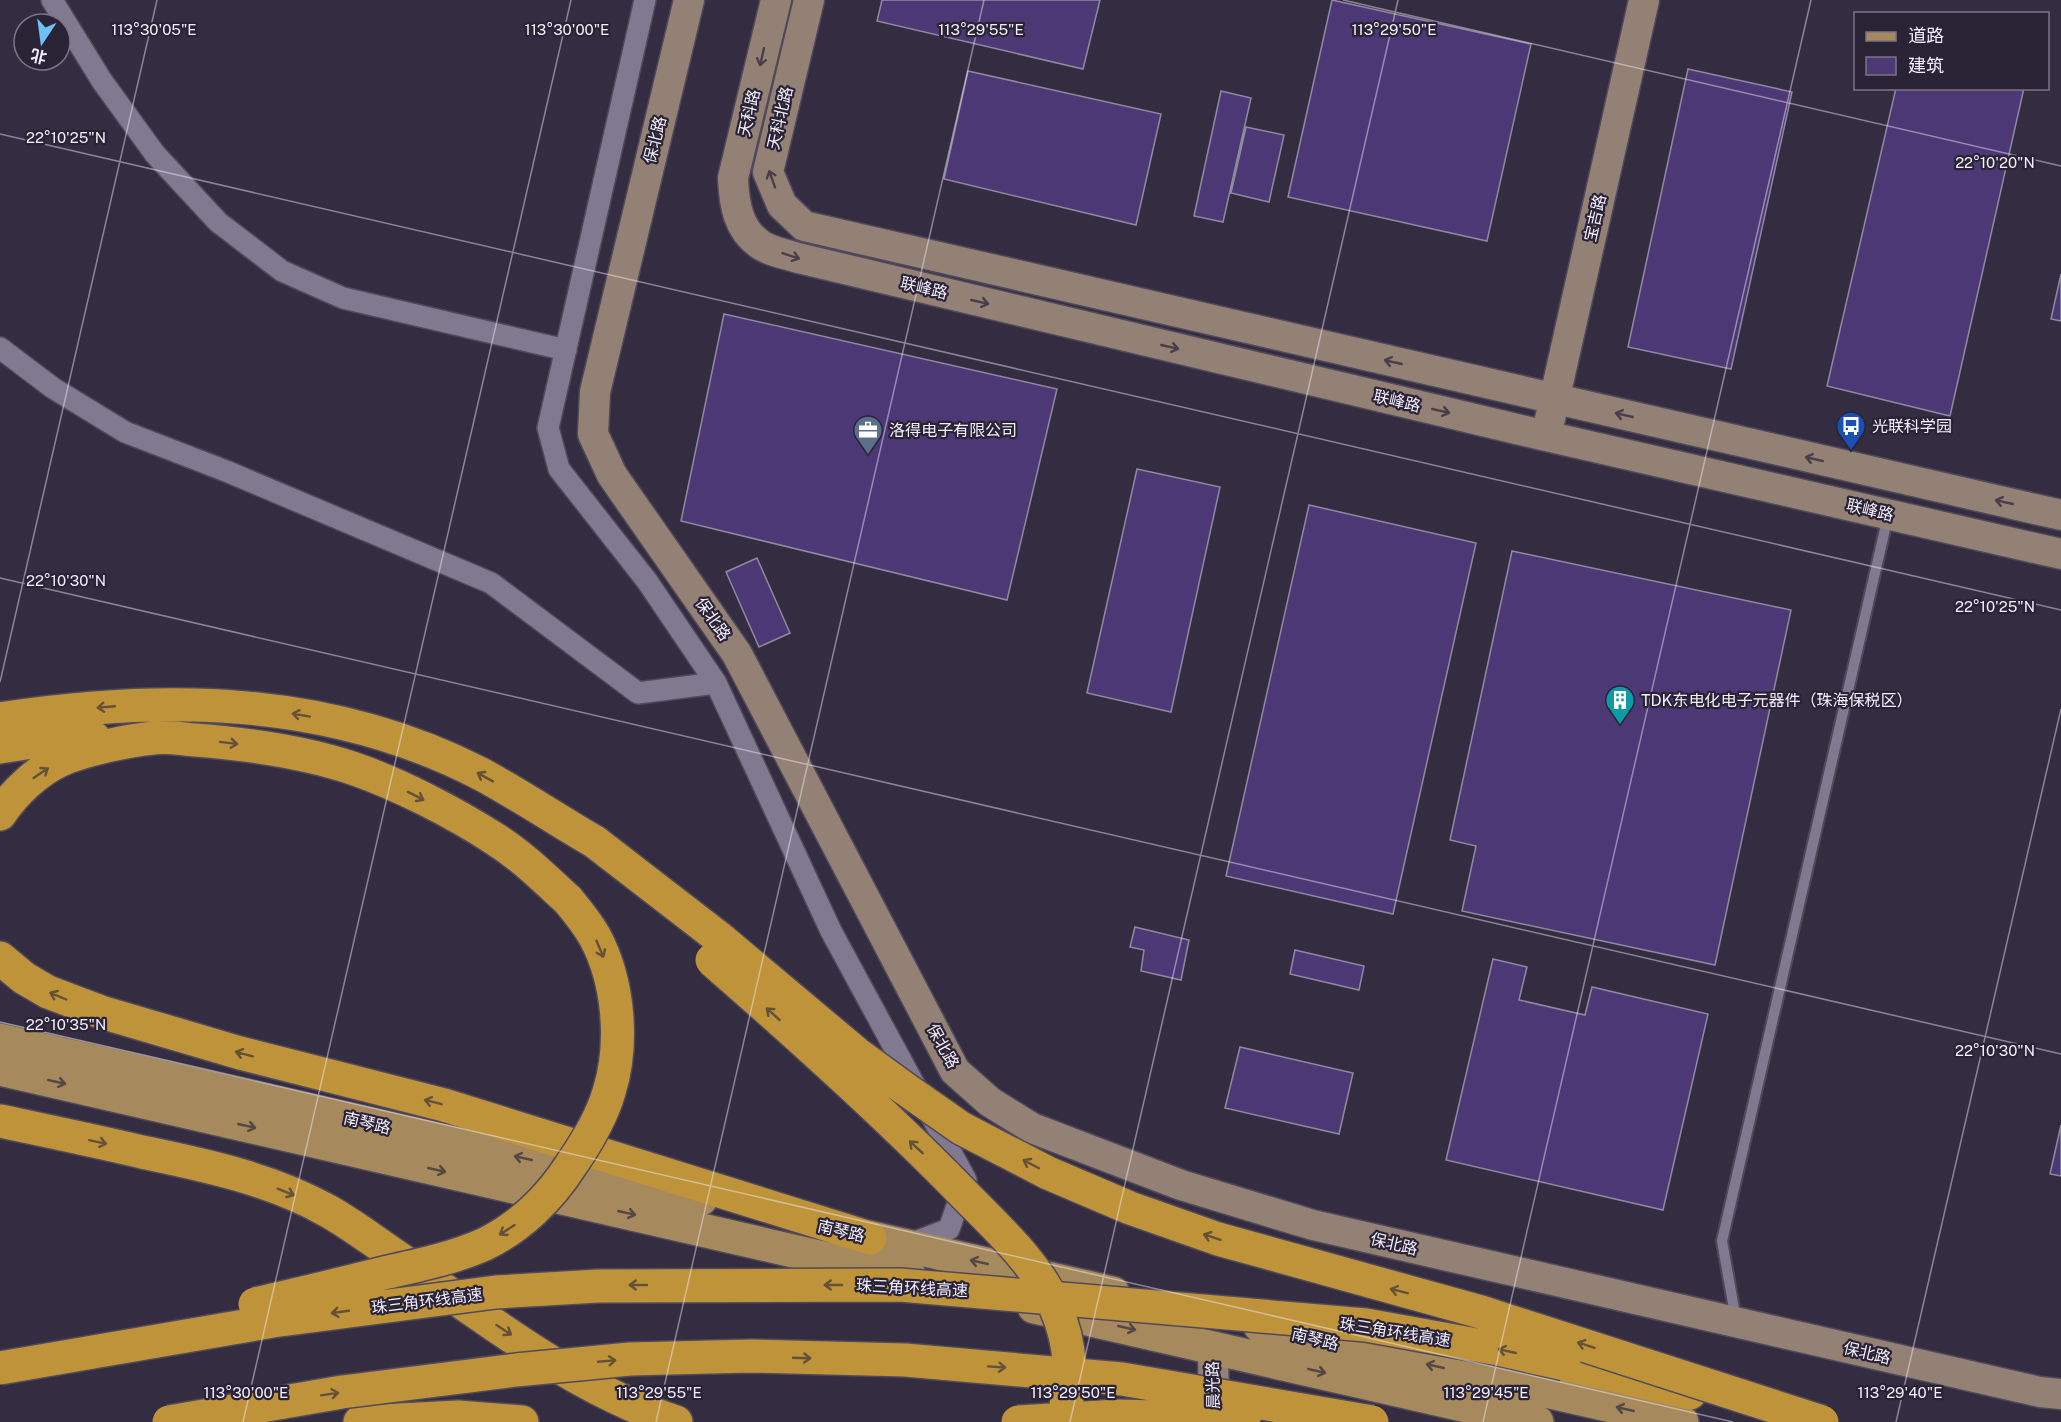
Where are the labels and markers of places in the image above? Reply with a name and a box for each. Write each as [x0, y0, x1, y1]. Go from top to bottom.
bus stop icon: 光联科学园 [1835, 410, 1867, 452]
office icon: 洛得电子有限公司 [852, 414, 884, 456]
place label: 光联科学园 [1872, 417, 1952, 436]
place label: 洛得电子有限公司 [889, 421, 1017, 440]
building icon: TDK东电化电子元器件（珠海保税区） [1604, 684, 1636, 726]
place label: TDK东电化电子元器件（珠海保税区） [1641, 691, 1913, 710]

